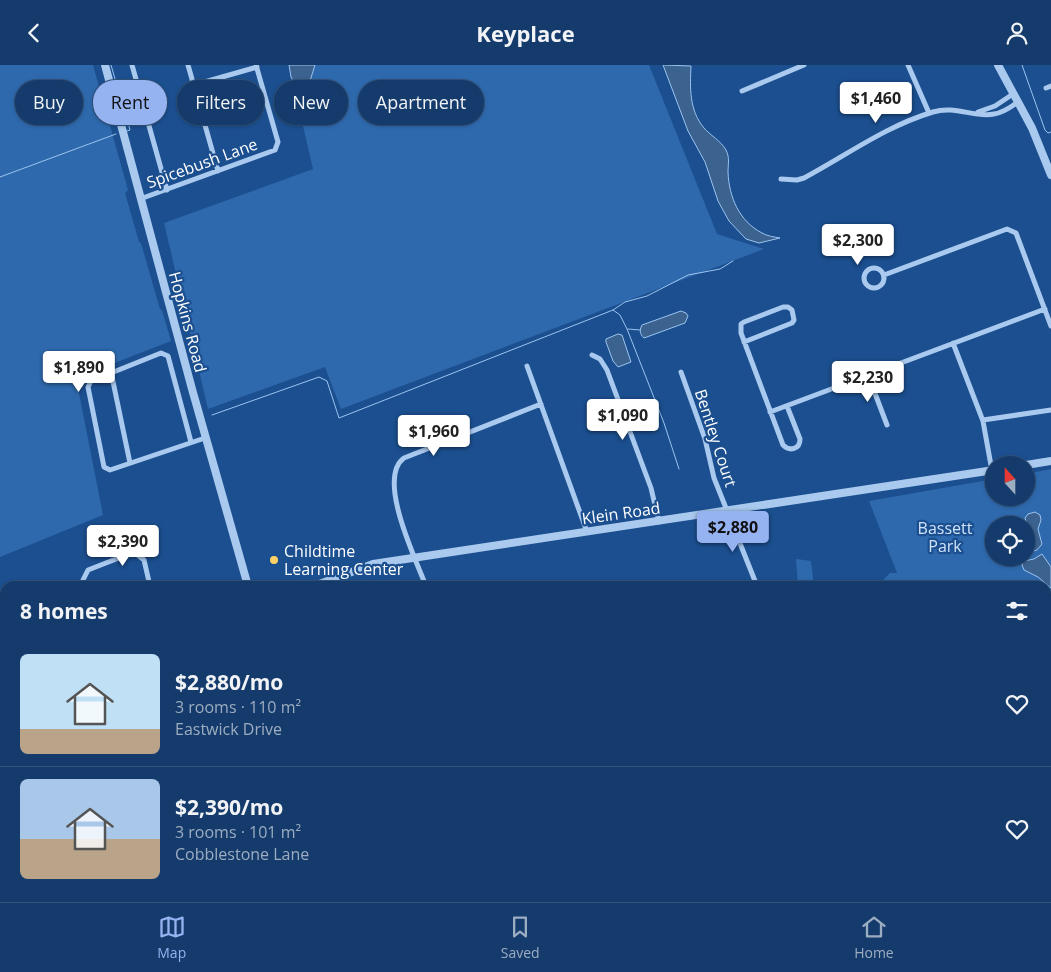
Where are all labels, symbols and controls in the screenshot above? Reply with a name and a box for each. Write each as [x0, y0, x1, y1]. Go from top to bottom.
text: Keyplace [476, 18, 575, 48]
icon: back [20, 19, 48, 47]
icon: person [1003, 19, 1031, 47]
chip: Buy [15, 80, 83, 125]
chip: Rent [93, 80, 167, 125]
chip: Filters [177, 80, 264, 125]
chip: New [274, 80, 348, 125]
chip: Apartment [358, 80, 484, 125]
pin: $1,460 [835, 82, 917, 124]
text: $1,460 [851, 87, 901, 109]
street label: Spicebush Lane [144, 133, 261, 193]
pin: $2,300 [817, 223, 899, 266]
text: $2,300 [833, 229, 883, 251]
street label: Hopkins Road [164, 269, 212, 375]
pin: $1,890 [38, 351, 120, 393]
text: $1,890 [54, 356, 104, 378]
pin: $2,230 [827, 361, 909, 403]
text: $2,230 [843, 366, 893, 388]
street label: Bentley Court [690, 386, 742, 490]
pin: $1,090 [582, 399, 664, 441]
text: $1,090 [598, 404, 648, 426]
pin: $1,960 [393, 415, 475, 457]
text: $1,960 [409, 420, 459, 442]
north arrow [985, 456, 1035, 506]
map controls [985, 456, 1035, 566]
street label: Klein Road [580, 497, 662, 529]
pin: $2,880 [692, 511, 774, 553]
text: $2,880 [708, 516, 758, 538]
button: locate [985, 516, 1035, 566]
park label: Bassett Park [918, 517, 973, 557]
pin: $2,390 [82, 525, 164, 567]
text: $2,390 [98, 530, 148, 552]
place label: Childtime Learning Center [284, 540, 404, 580]
marker: Childtime Learning Center [268, 554, 280, 566]
text: 8 homes [20, 597, 108, 625]
icon: filters [1003, 597, 1031, 625]
text: $2,880/mo [175, 668, 283, 696]
icon: home [60, 674, 120, 734]
icon: heart [1003, 690, 1031, 718]
text: 3 rooms · 110 m² [175, 696, 301, 718]
text: Eastwick Drive [175, 718, 282, 740]
text: $2,390/mo [175, 793, 283, 821]
icon: home [60, 799, 120, 859]
icon: heart [1003, 815, 1031, 843]
text: 3 rooms · 101 m² [175, 821, 301, 843]
text: Cobblestone Lane [175, 843, 309, 865]
tab: Map [157, 913, 186, 962]
tab: Saved [501, 913, 540, 962]
tab: Home [854, 913, 894, 962]

